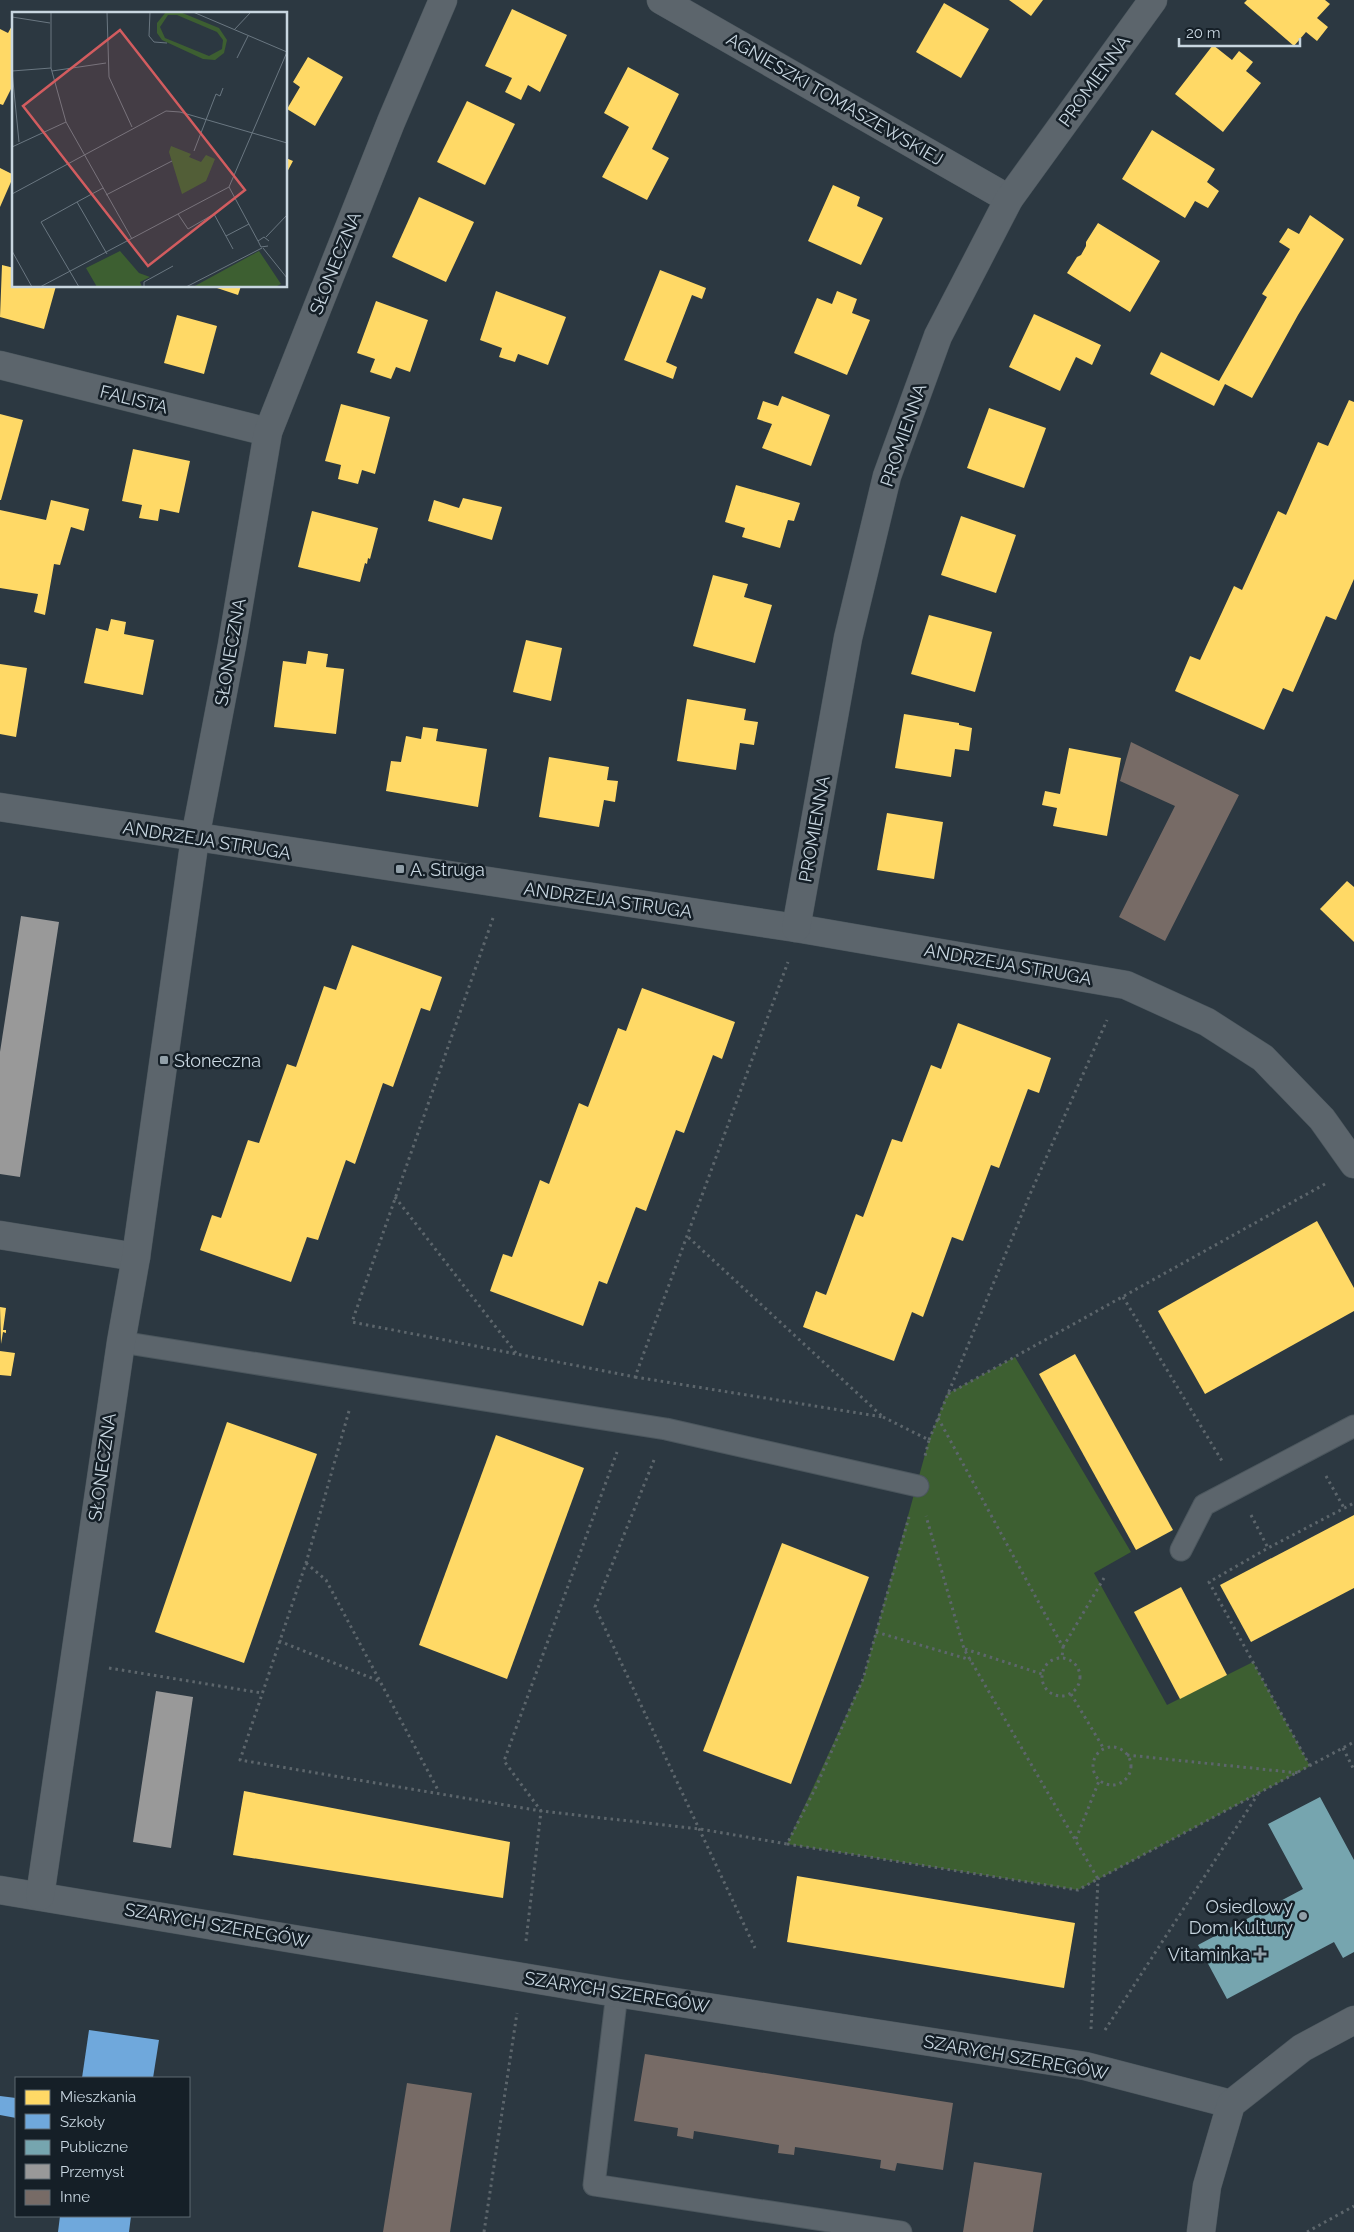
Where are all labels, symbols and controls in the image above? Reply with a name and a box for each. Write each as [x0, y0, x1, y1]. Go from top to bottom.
inset map [12, 12, 288, 288]
scale bar [1179, 15, 1300, 47]
text: 20 m [1186, 24, 1221, 42]
street label: AGNIESZKI TOMASZEWSKIEJ [723, 28, 947, 170]
street label: PROMIENNA [1054, 31, 1134, 131]
street label: SŁONECZNA [305, 209, 365, 317]
street label: FALISTA [98, 380, 170, 418]
street label: PROMIENNA [876, 381, 930, 489]
street label: SŁONECZNA [210, 597, 250, 707]
street label: PROMIENNA [794, 774, 834, 884]
street label: ANDRZEJA STRUGA [121, 816, 293, 864]
place label: A. Struga [410, 859, 485, 880]
marker: A. Struga [394, 863, 406, 875]
street label: ANDRZEJA STRUGA [522, 878, 694, 922]
street label: ANDRZEJA STRUGA [923, 939, 1093, 989]
place label: Słoneczna [174, 1050, 261, 1071]
marker: Słoneczna [158, 1054, 170, 1066]
street label: SŁONECZNA [84, 1412, 120, 1522]
place label: Osiedlowy Dom Kultury [1189, 1896, 1293, 1938]
street label: SZARYCH SZEREGÓW [123, 1897, 311, 1952]
marker: Osiedlowy Dom Kultury [1297, 1910, 1309, 1922]
place label: Vitaminka [1168, 1944, 1250, 1965]
marker: Vitaminka [1254, 1948, 1266, 1960]
street label: SZARYCH SZEREGÓW [523, 1966, 711, 2017]
street label: SZARYCH SZEREGÓW [922, 2029, 1110, 2084]
legend [15, 2077, 190, 2217]
text: Mieszkania [60, 2088, 136, 2106]
text: Szkoły [60, 2113, 105, 2131]
text: Publiczne [60, 2138, 128, 2156]
text: Przemysł [60, 2163, 124, 2181]
text: Inne [60, 2188, 90, 2206]

